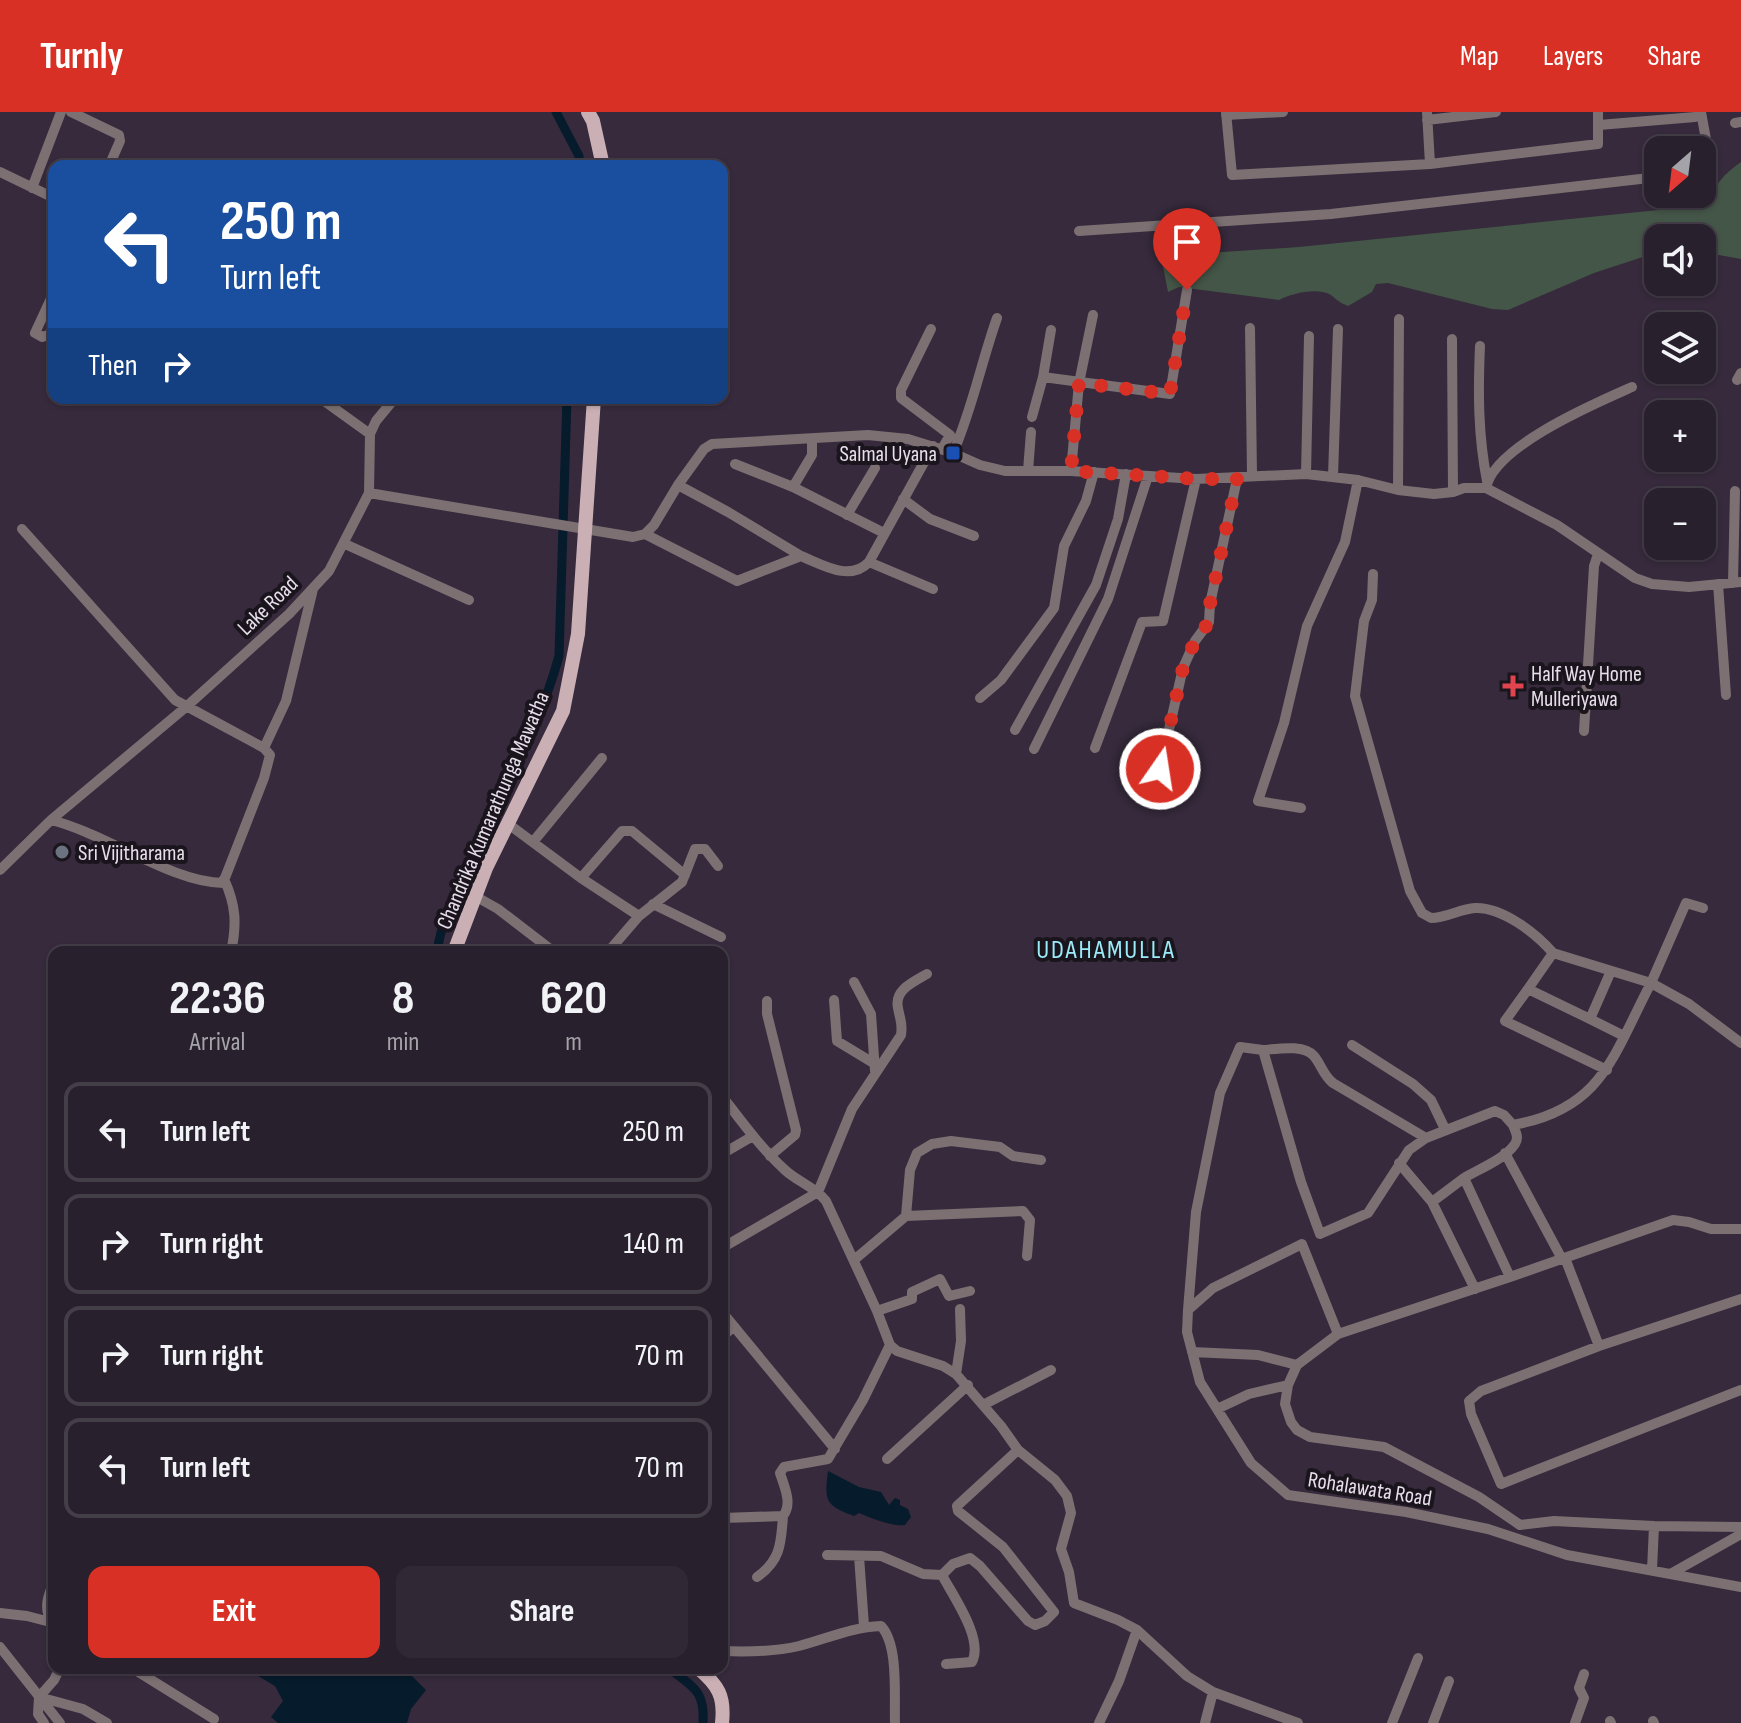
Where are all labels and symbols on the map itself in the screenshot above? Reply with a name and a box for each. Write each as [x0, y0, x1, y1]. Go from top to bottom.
north arrow [1644, 136, 1716, 208]
pin [1153, 208, 1221, 290]
place label: Salmal Uyana [839, 441, 937, 468]
marker: Salmal Uyana [944, 444, 962, 462]
street label: Lake Road [232, 571, 304, 641]
place label: Half Way Home Mulleriyawa [1531, 661, 1642, 713]
marker: Half Way Home Mulleriyawa [1502, 675, 1524, 697]
street label: Chandrika Kumarathunga Mawatha [431, 688, 556, 933]
position arrow [1118, 727, 1202, 811]
place label: Sri Vijitharama [78, 840, 185, 867]
marker: Sri Vijitharama [53, 843, 71, 861]
district label: UDAHAMULLA [1036, 935, 1176, 966]
street label: Rohalawata Road [1306, 1466, 1434, 1513]

